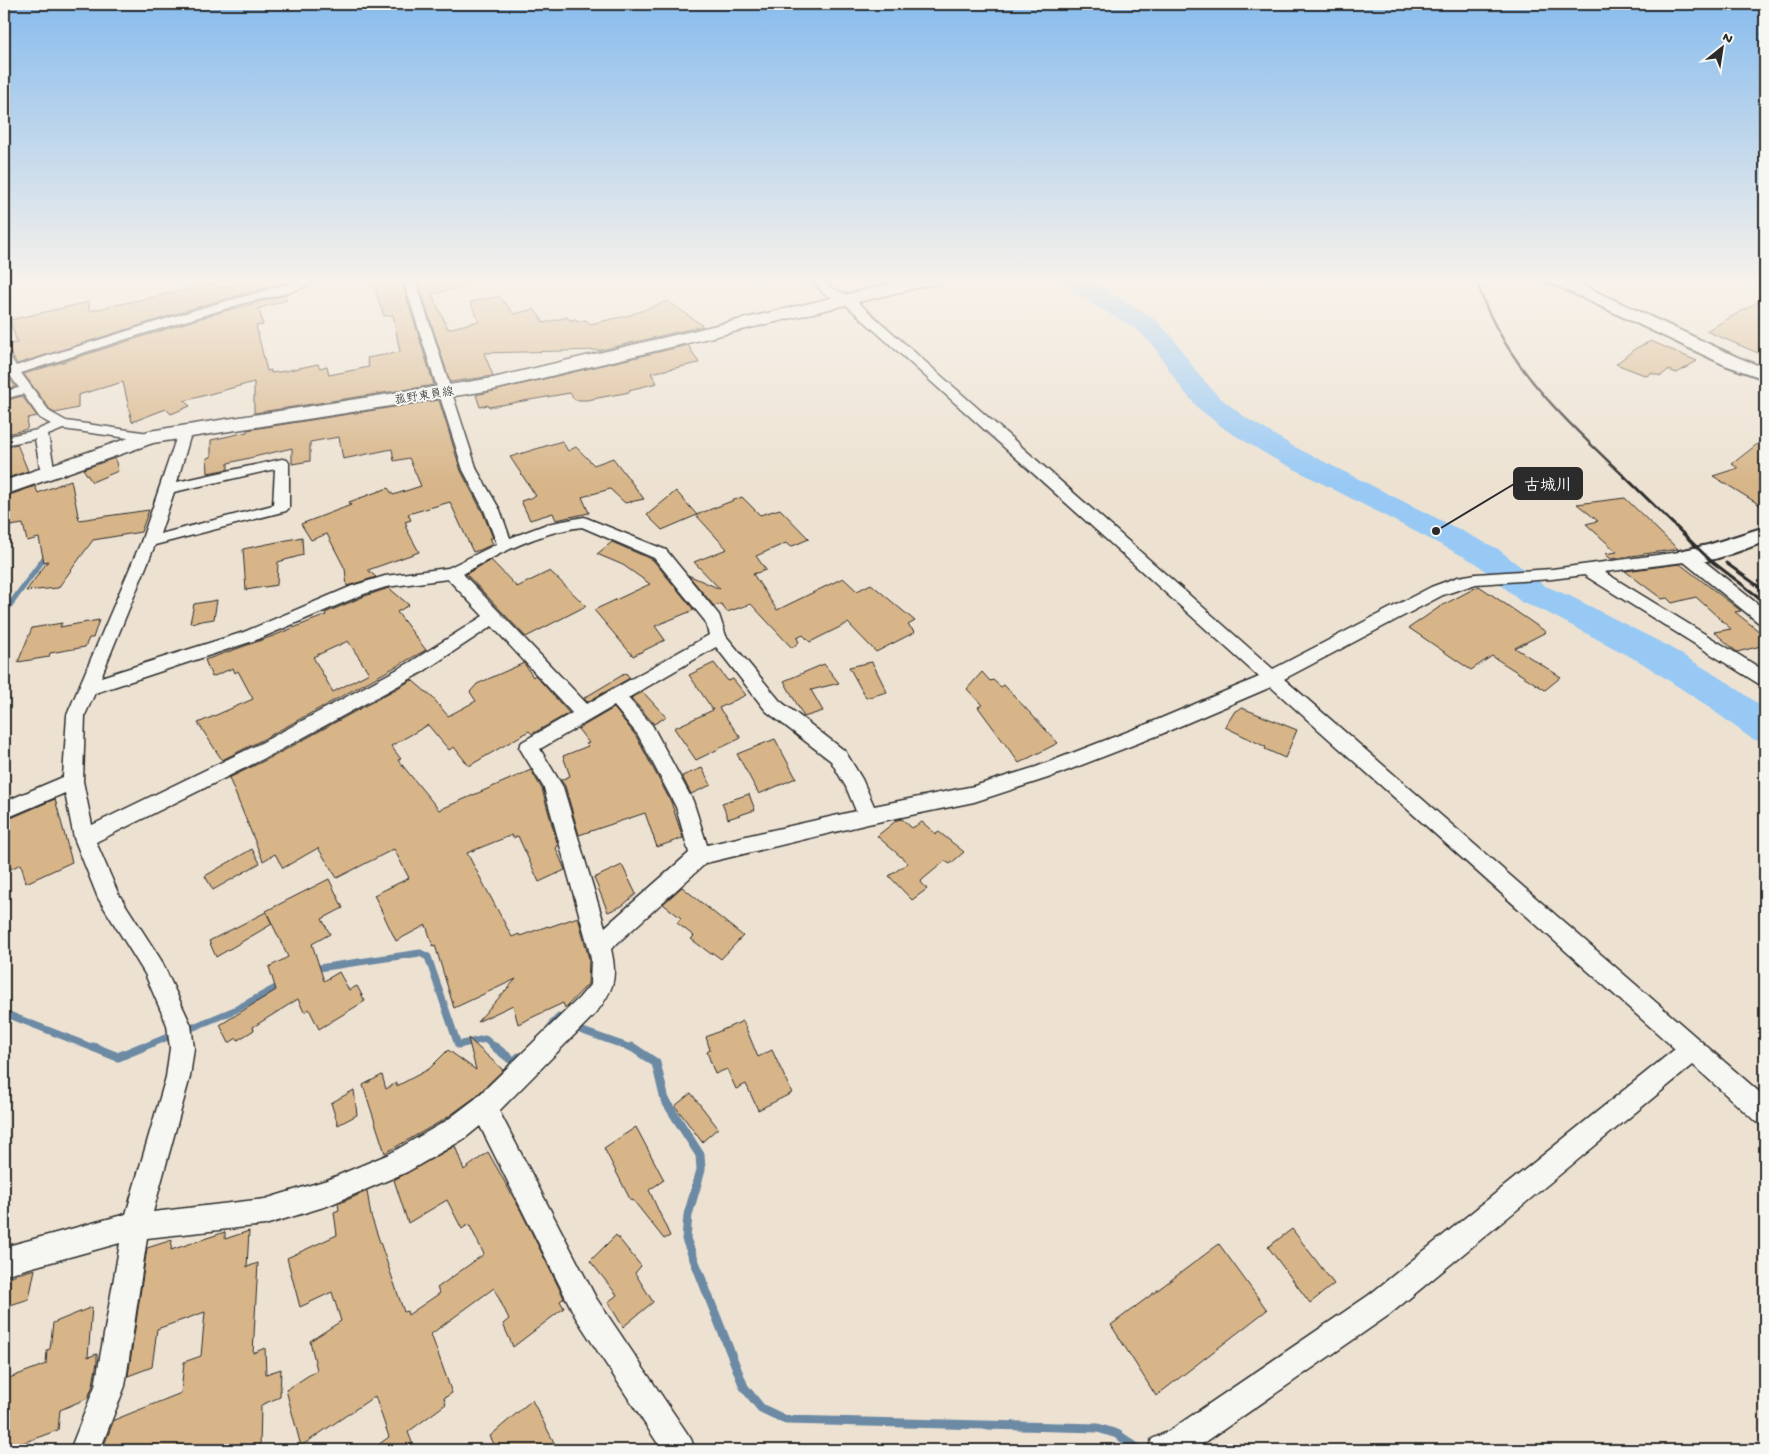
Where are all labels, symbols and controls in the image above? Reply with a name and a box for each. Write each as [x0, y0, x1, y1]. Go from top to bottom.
north arrow [1696, 22, 1746, 72]
text: N [1719, 29, 1735, 49]
street label: 菰野東員線 [393, 384, 455, 409]
callout: 古城川 [1514, 468, 1582, 499]
text: 古城川 [1524, 476, 1572, 497]

